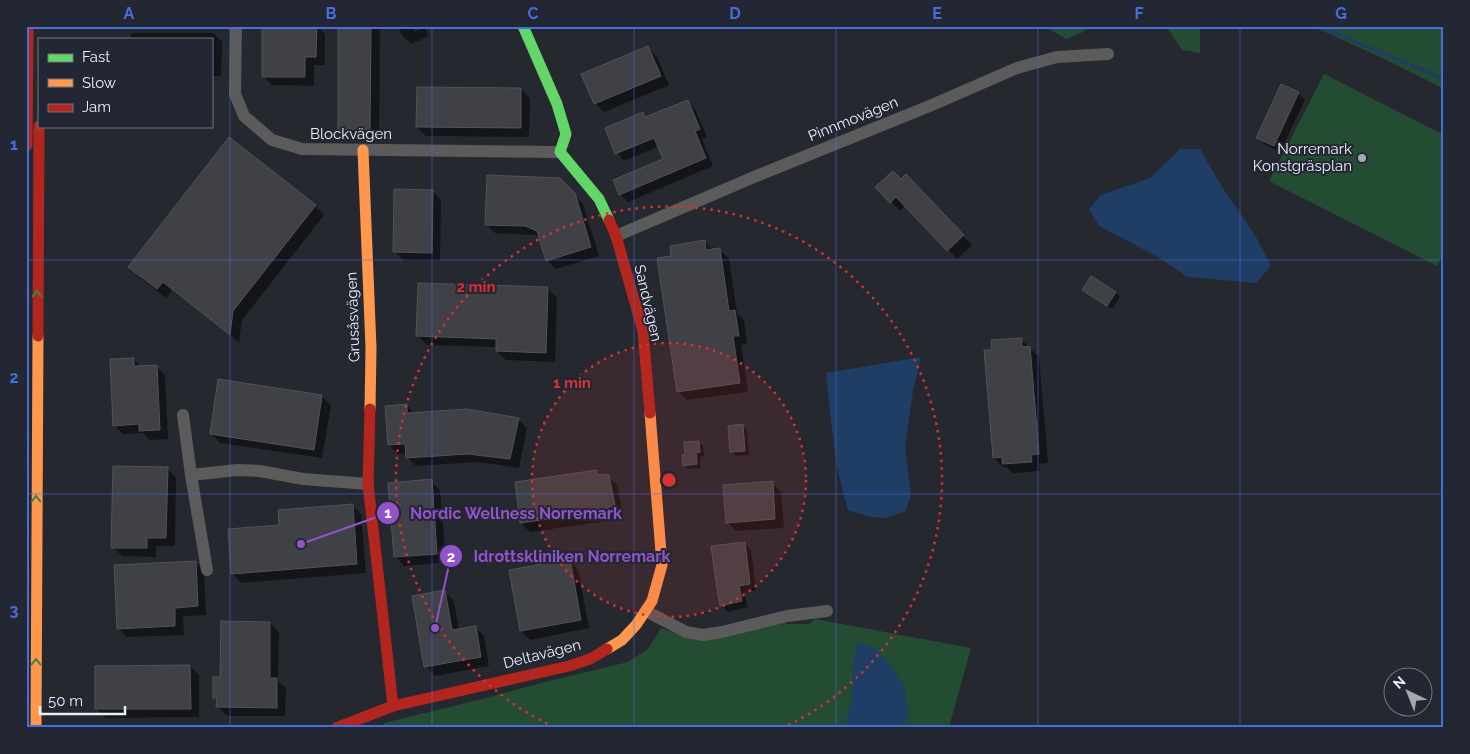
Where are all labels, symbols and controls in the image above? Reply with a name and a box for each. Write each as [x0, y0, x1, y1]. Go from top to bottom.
text: A [124, 4, 135, 23]
text: B [326, 4, 337, 23]
text: C [528, 4, 539, 23]
text: D [729, 4, 741, 23]
text: E [932, 4, 942, 23]
text: F [1134, 4, 1144, 23]
text: G [1335, 4, 1347, 23]
legend [38, 38, 212, 128]
text: Fast [82, 48, 110, 66]
text: Slow [82, 74, 116, 92]
street label: Pinnmovägen [805, 93, 901, 145]
text: Jam [82, 98, 111, 116]
street label: Blockvägen [310, 125, 392, 143]
text: 1 [10, 135, 18, 154]
place label: Norremark Konstgräsplan [1253, 140, 1352, 175]
marker: Norremark Konstgräsplan [1356, 152, 1368, 164]
street label: Sandvägen [630, 263, 666, 343]
street label: Grusåsvägen [342, 272, 364, 362]
text: 2 min [457, 278, 495, 296]
one-way arrow [32, 289, 42, 297]
text: 2 [9, 368, 19, 387]
text: 1 min [553, 374, 591, 392]
centre of rings [660, 471, 678, 489]
one-way arrow [31, 495, 41, 502]
callout: Nordic Wellness Norremark [375, 498, 633, 529]
text: 1 [384, 504, 392, 522]
text: Nordic Wellness Norremark [410, 504, 622, 523]
callout: Idrottskliniken Norremark [439, 541, 681, 572]
text: Idrottskliniken Norremark [474, 547, 670, 566]
text: 2 [447, 548, 455, 566]
text: 3 [10, 601, 19, 620]
street label: Deltavägen [501, 636, 583, 672]
one-way arrow [31, 657, 41, 665]
north arrow [1382, 666, 1432, 716]
text: N [1390, 673, 1408, 692]
scale bar [40, 684, 125, 716]
text: 50 m [48, 692, 83, 710]

